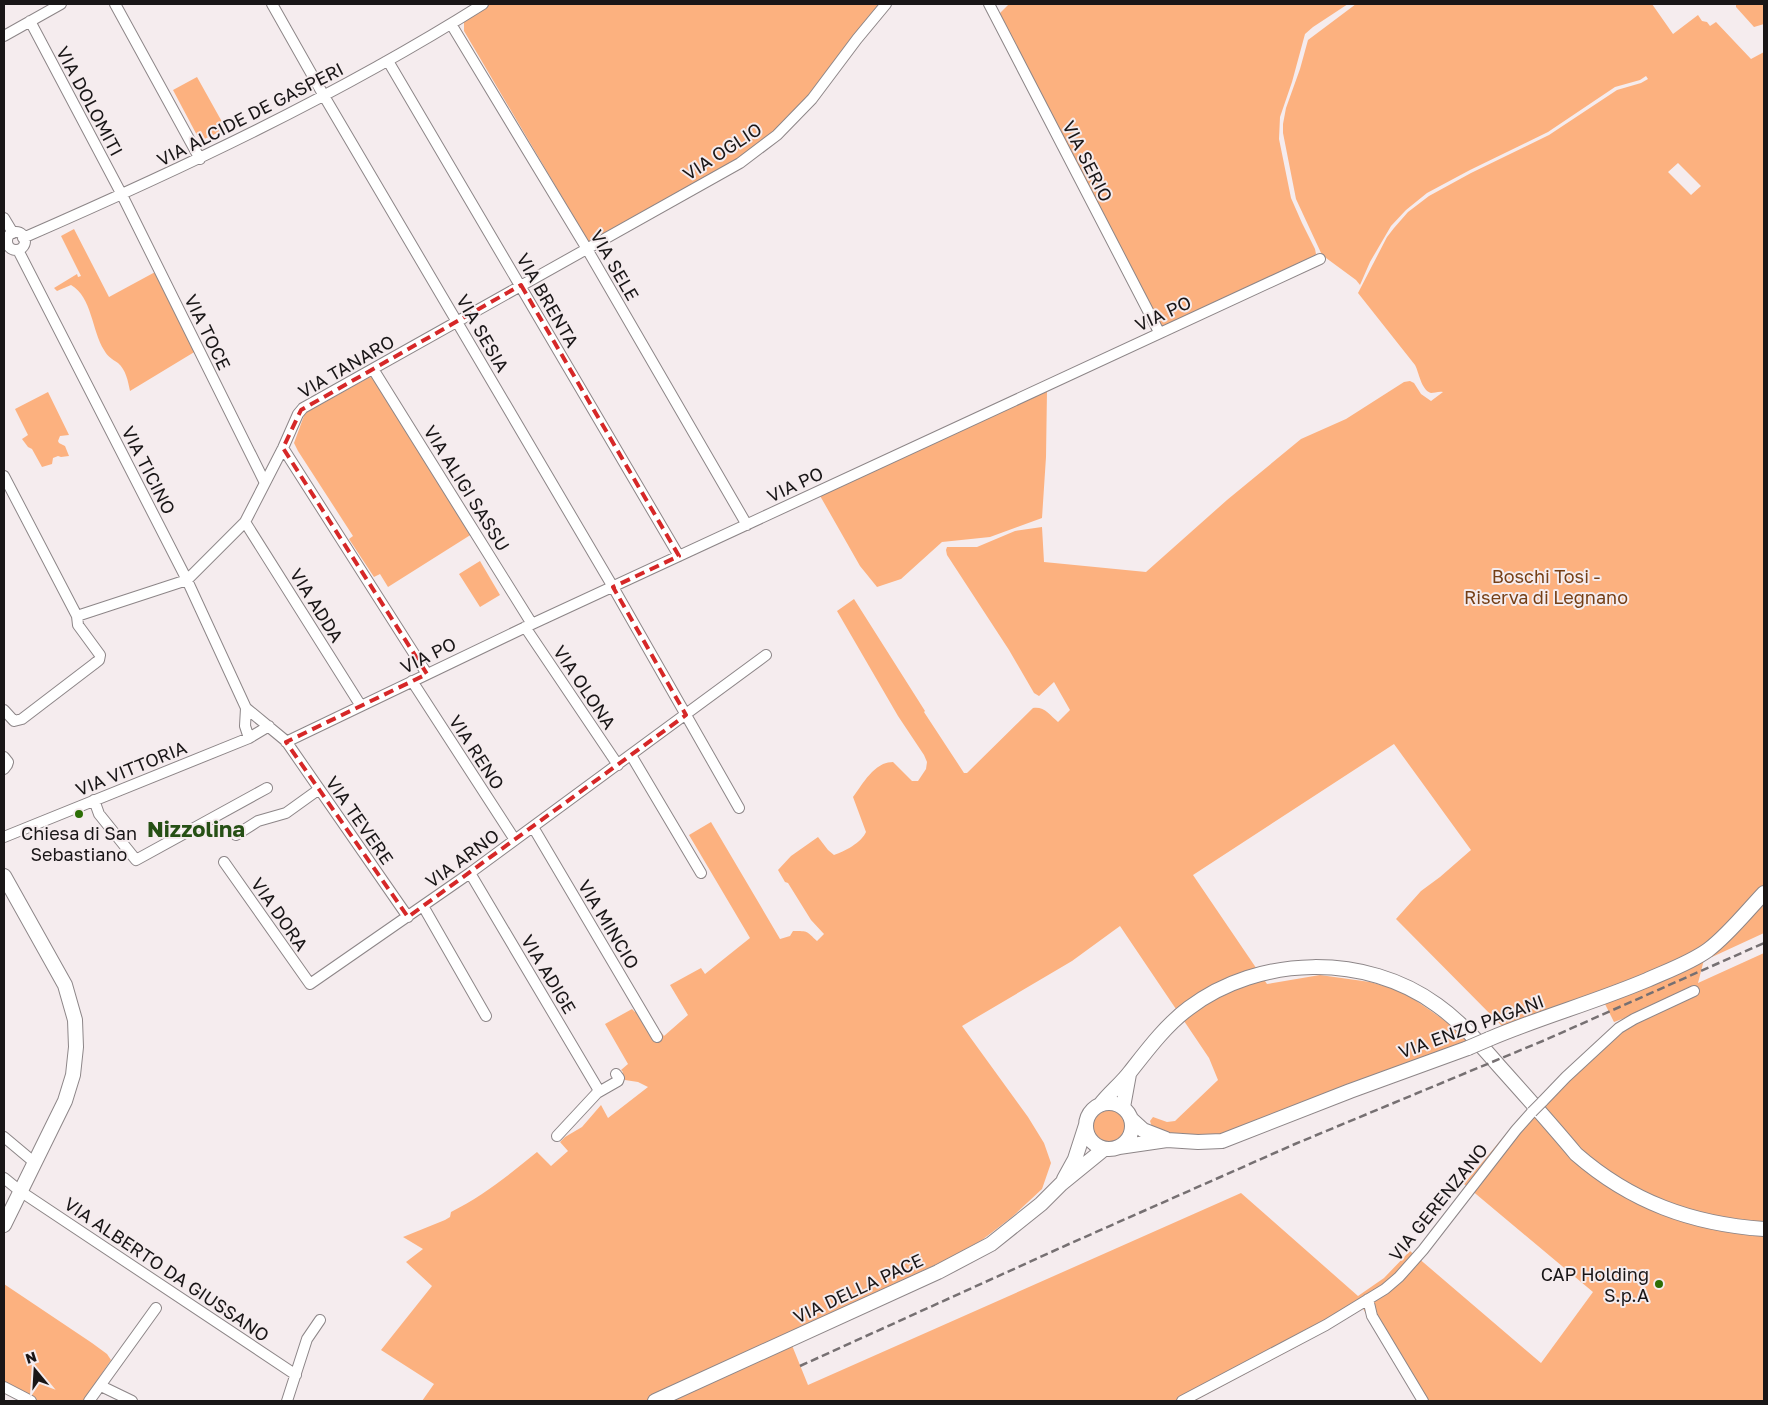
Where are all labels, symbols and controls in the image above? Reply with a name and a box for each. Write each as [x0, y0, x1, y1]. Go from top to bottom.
street label: VIA DOLOMITI [52, 42, 128, 160]
street label: VIA ALCIDE DE GASPERI [153, 57, 347, 171]
street label: VIA OGLIO [678, 117, 766, 185]
street label: VIA SERIO [1058, 117, 1118, 205]
street label: VIA SELE [586, 226, 644, 304]
street label: VIA BRENTA [512, 249, 584, 351]
street label: VIA TOCE [180, 290, 236, 374]
street label: VIA SESIA [452, 290, 514, 376]
street label: VIA PO [1131, 290, 1195, 336]
street label: VIA TANARO [294, 330, 398, 402]
street label: VIA ALIGI SASSU [419, 421, 515, 555]
street label: VIA TICINO [117, 422, 181, 518]
street label: VIA PO [763, 461, 827, 507]
street label: VIA ADDA [286, 564, 348, 646]
park label: Boschi Tosi - Riserva di Legnano [1464, 565, 1628, 608]
street label: VIA PO [396, 632, 460, 678]
street label: VIA OLONA [549, 641, 621, 733]
street label: VIA RENO [445, 711, 509, 793]
street label: VIA VITTORIA [72, 736, 190, 800]
street label: VIA TEVERE [321, 772, 399, 868]
marker: Chiesa di San Sebastiano [73, 808, 85, 820]
district label: Nizzolina [147, 815, 245, 842]
place label: Chiesa di San Sebastiano [21, 822, 137, 865]
street label: VIA ARNO [421, 824, 503, 892]
street label: VIA DORA [247, 873, 313, 955]
street label: VIA MINCIO [574, 875, 644, 973]
street label: VIA ADIGE [517, 931, 581, 1017]
street label: VIA ENZO PAGANI [1395, 989, 1547, 1063]
street label: VIA GERENZANO [1384, 1139, 1492, 1265]
street label: VIA ALBERTO DA GIUSSANO [60, 1192, 274, 1346]
street label: VIA DELLA PACE [790, 1248, 926, 1328]
place label: CAP Holding S.p.A [1541, 1263, 1649, 1306]
marker: CAP Holding S.p.A [1653, 1278, 1665, 1290]
north arrow [10, 1345, 60, 1395]
text: N [23, 1347, 39, 1367]

